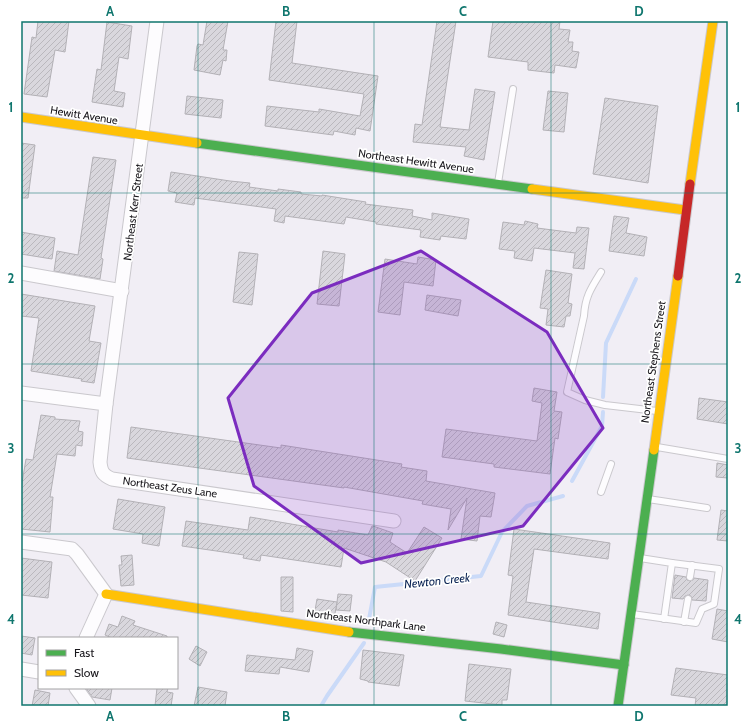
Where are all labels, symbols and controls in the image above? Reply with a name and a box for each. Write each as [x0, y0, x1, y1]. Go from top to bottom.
text: A [106, 3, 115, 19]
text: B [282, 3, 290, 19]
text: C [459, 3, 467, 19]
text: D [634, 3, 644, 19]
text: 1 [9, 99, 13, 115]
text: 1 [736, 99, 740, 115]
street label: Hewitt Avenue [49, 103, 119, 127]
street label: Northeast Hewitt Avenue [357, 146, 475, 176]
street label: Northeast Kerr Street [120, 162, 146, 261]
text: 2 [8, 270, 15, 286]
text: 2 [735, 270, 742, 286]
street label: Northeast Stephens Street [637, 300, 669, 424]
text: 3 [7, 440, 15, 456]
text: 3 [734, 440, 742, 456]
street label: Northeast Zeus Lane [122, 473, 218, 501]
water label: Newton Creek [403, 570, 471, 591]
street label: Northeast Northpark Lane [306, 606, 427, 634]
text: 4 [7, 611, 15, 627]
text: 4 [734, 611, 742, 627]
legend [38, 637, 178, 689]
text: Fast [74, 645, 94, 660]
text: Slow [74, 665, 99, 680]
text: A [106, 708, 115, 724]
text: B [282, 708, 290, 724]
text: C [459, 708, 467, 724]
text: D [634, 708, 644, 724]

